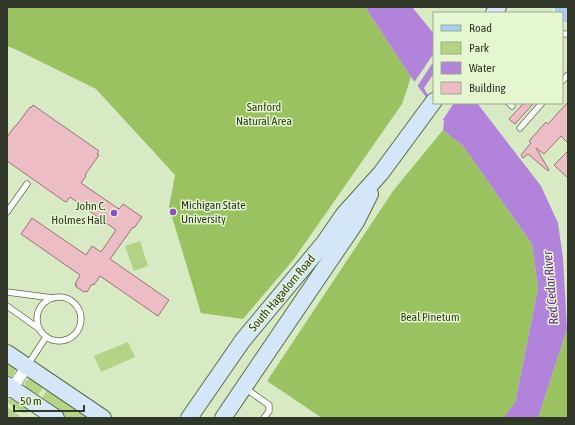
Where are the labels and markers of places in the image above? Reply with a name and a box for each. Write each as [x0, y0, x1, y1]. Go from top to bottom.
place label: Michigan State University [181, 198, 246, 226]
place label: John C. Holmes Hall [51, 199, 107, 227]
marker: Michigan State University [168, 207, 178, 217]
marker: John C. Holmes Hall [109, 208, 119, 218]

